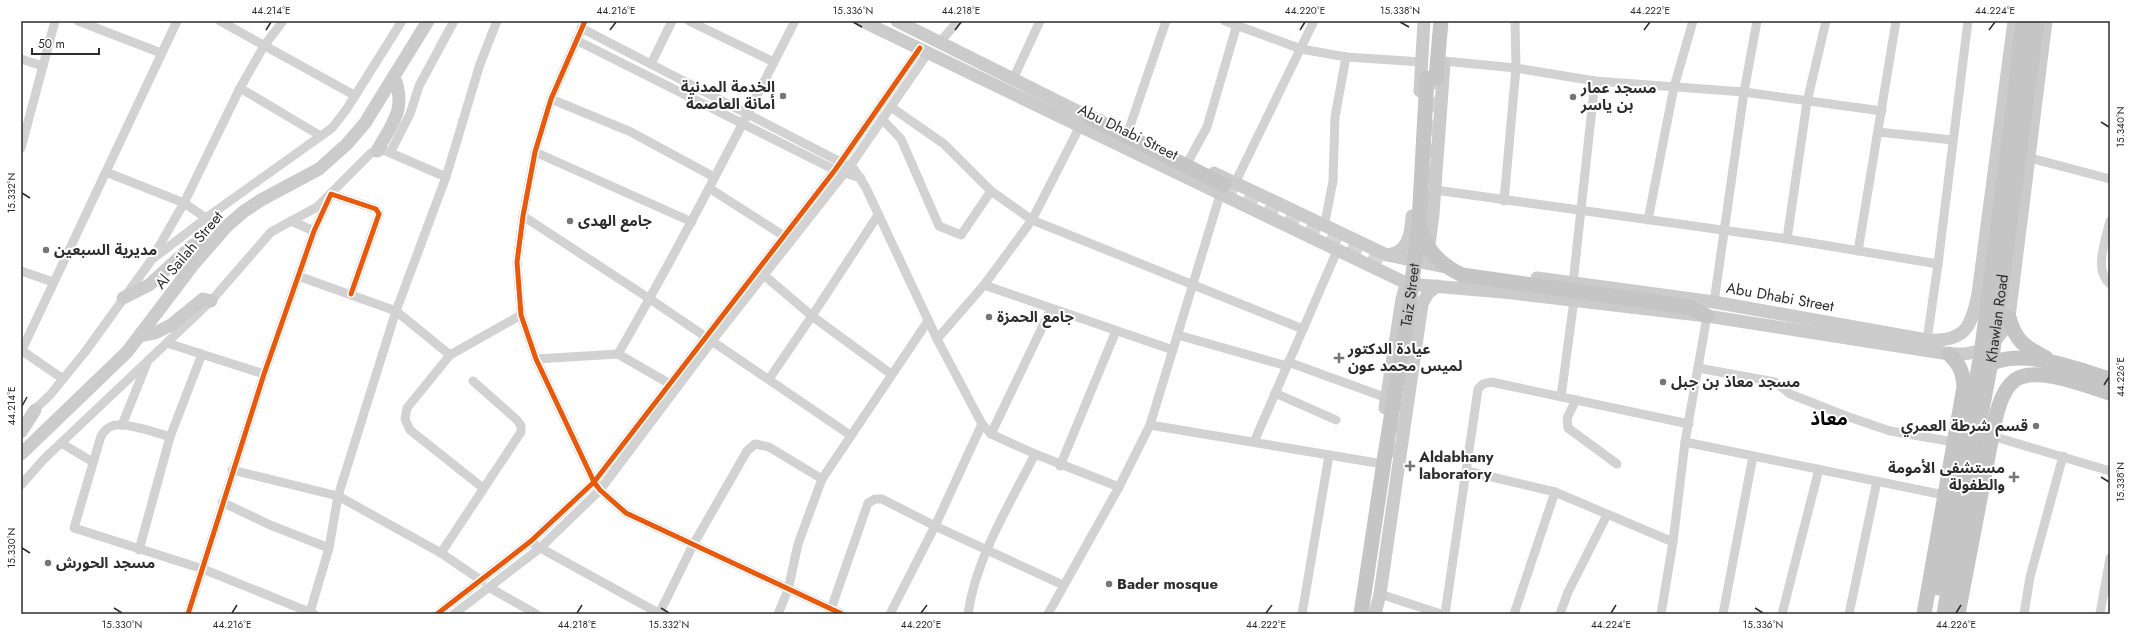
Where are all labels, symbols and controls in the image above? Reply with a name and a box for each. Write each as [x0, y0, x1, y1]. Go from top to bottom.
text: 44.214°E [252, 3, 290, 18]
text: 44.216°E [597, 3, 635, 18]
text: 15.336°N [833, 3, 873, 18]
text: 44.218°E [942, 3, 980, 18]
text: 44.220°E [1285, 3, 1325, 18]
text: 15.338°N [1380, 3, 1420, 18]
text: 44.222°E [1630, 3, 1670, 18]
text: 44.224°E [1975, 3, 2015, 18]
scale bar [32, 30, 99, 56]
text: 50 m [38, 35, 65, 53]
place label: الخدمة المدنية أمانة العاصمة [681, 76, 775, 115]
place label: مسجد عمار بن ياسر [1580, 77, 1657, 116]
marker: الخدمة المدنية أمانة العاصمة [778, 91, 788, 101]
marker: مسجد عمار بن ياسر [1568, 92, 1578, 102]
street label: Abu Dhabi Street [1074, 98, 1182, 166]
text: 15.340°N [2113, 107, 2128, 147]
text: 15.332°N [4, 173, 19, 213]
street label: Al Sailah Street [150, 206, 229, 294]
place label: جامع الهدى [578, 210, 653, 232]
marker: جامع الهدى [565, 216, 575, 226]
place label: مديرية السبعين [54, 239, 157, 261]
marker: مديرية السبعين [41, 245, 51, 255]
street label: Taiz Street [1395, 262, 1425, 328]
street label: Khawlan Road [1980, 273, 2014, 365]
street label: Abu Dhabi Street [1724, 277, 1836, 317]
place label: جامع الحمزة [997, 306, 1074, 328]
marker: جامع الحمزة [984, 312, 994, 322]
place label: عيادة الدكتور لميس محمد عون [1347, 338, 1462, 377]
marker: عيادة الدكتور لميس محمد عون [1333, 352, 1345, 364]
text: 44.226°E [2113, 357, 2128, 397]
place label: مسجد معاذ بن جبل [1671, 371, 1800, 393]
marker: مسجد معاذ بن جبل [1658, 377, 1668, 387]
text: 44.214°E [4, 387, 19, 425]
district label: معاذ [1810, 405, 1848, 432]
place label: قسم شرطة العمري [1901, 415, 2028, 437]
marker: قسم شرطة العمري [2031, 421, 2041, 431]
place label: Aldabhany laboratory [1418, 446, 1494, 485]
place label: مستشفى الأمومة والطفولة [1888, 457, 2005, 496]
marker: Aldabhany laboratory [1404, 460, 1416, 472]
text: 15.338°N [2113, 462, 2128, 502]
marker: مستشفى الأمومة والطفولة [2008, 471, 2020, 483]
text: 15.330°N [4, 528, 19, 568]
place label: مسجد الحورش [56, 552, 155, 574]
marker: مسجد الحورش [43, 558, 53, 568]
place label: Bader mosque [1117, 573, 1218, 595]
marker: Bader mosque [1104, 579, 1114, 589]
text: 15.330°N [102, 617, 142, 632]
text: 44.216°E [213, 617, 251, 632]
text: 44.218°E [558, 617, 596, 632]
text: 15.332°N [649, 617, 689, 632]
text: 44.220°E [901, 617, 941, 632]
text: 44.222°E [1246, 617, 1286, 632]
text: 44.224°E [1591, 617, 1631, 632]
text: 15.336°N [1743, 617, 1783, 632]
text: 44.226°E [1936, 617, 1976, 632]

